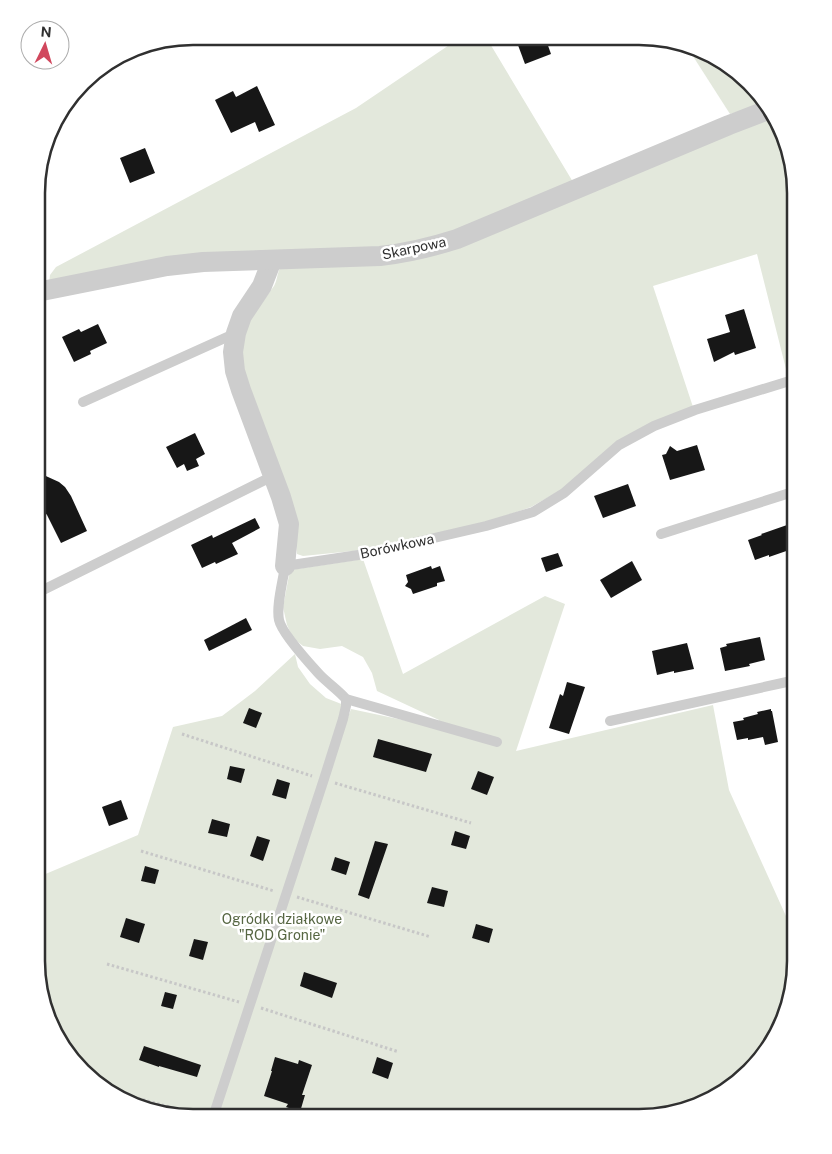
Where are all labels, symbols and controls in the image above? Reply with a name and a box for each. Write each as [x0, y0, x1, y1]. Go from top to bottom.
north arrow [20, 20, 70, 70]
text: N [40, 24, 52, 40]
street label: Skarpowa [381, 233, 447, 263]
street label: Borówkowa [359, 530, 435, 562]
park label: Ogródki działkowe "ROD Gronie" [222, 911, 342, 943]

